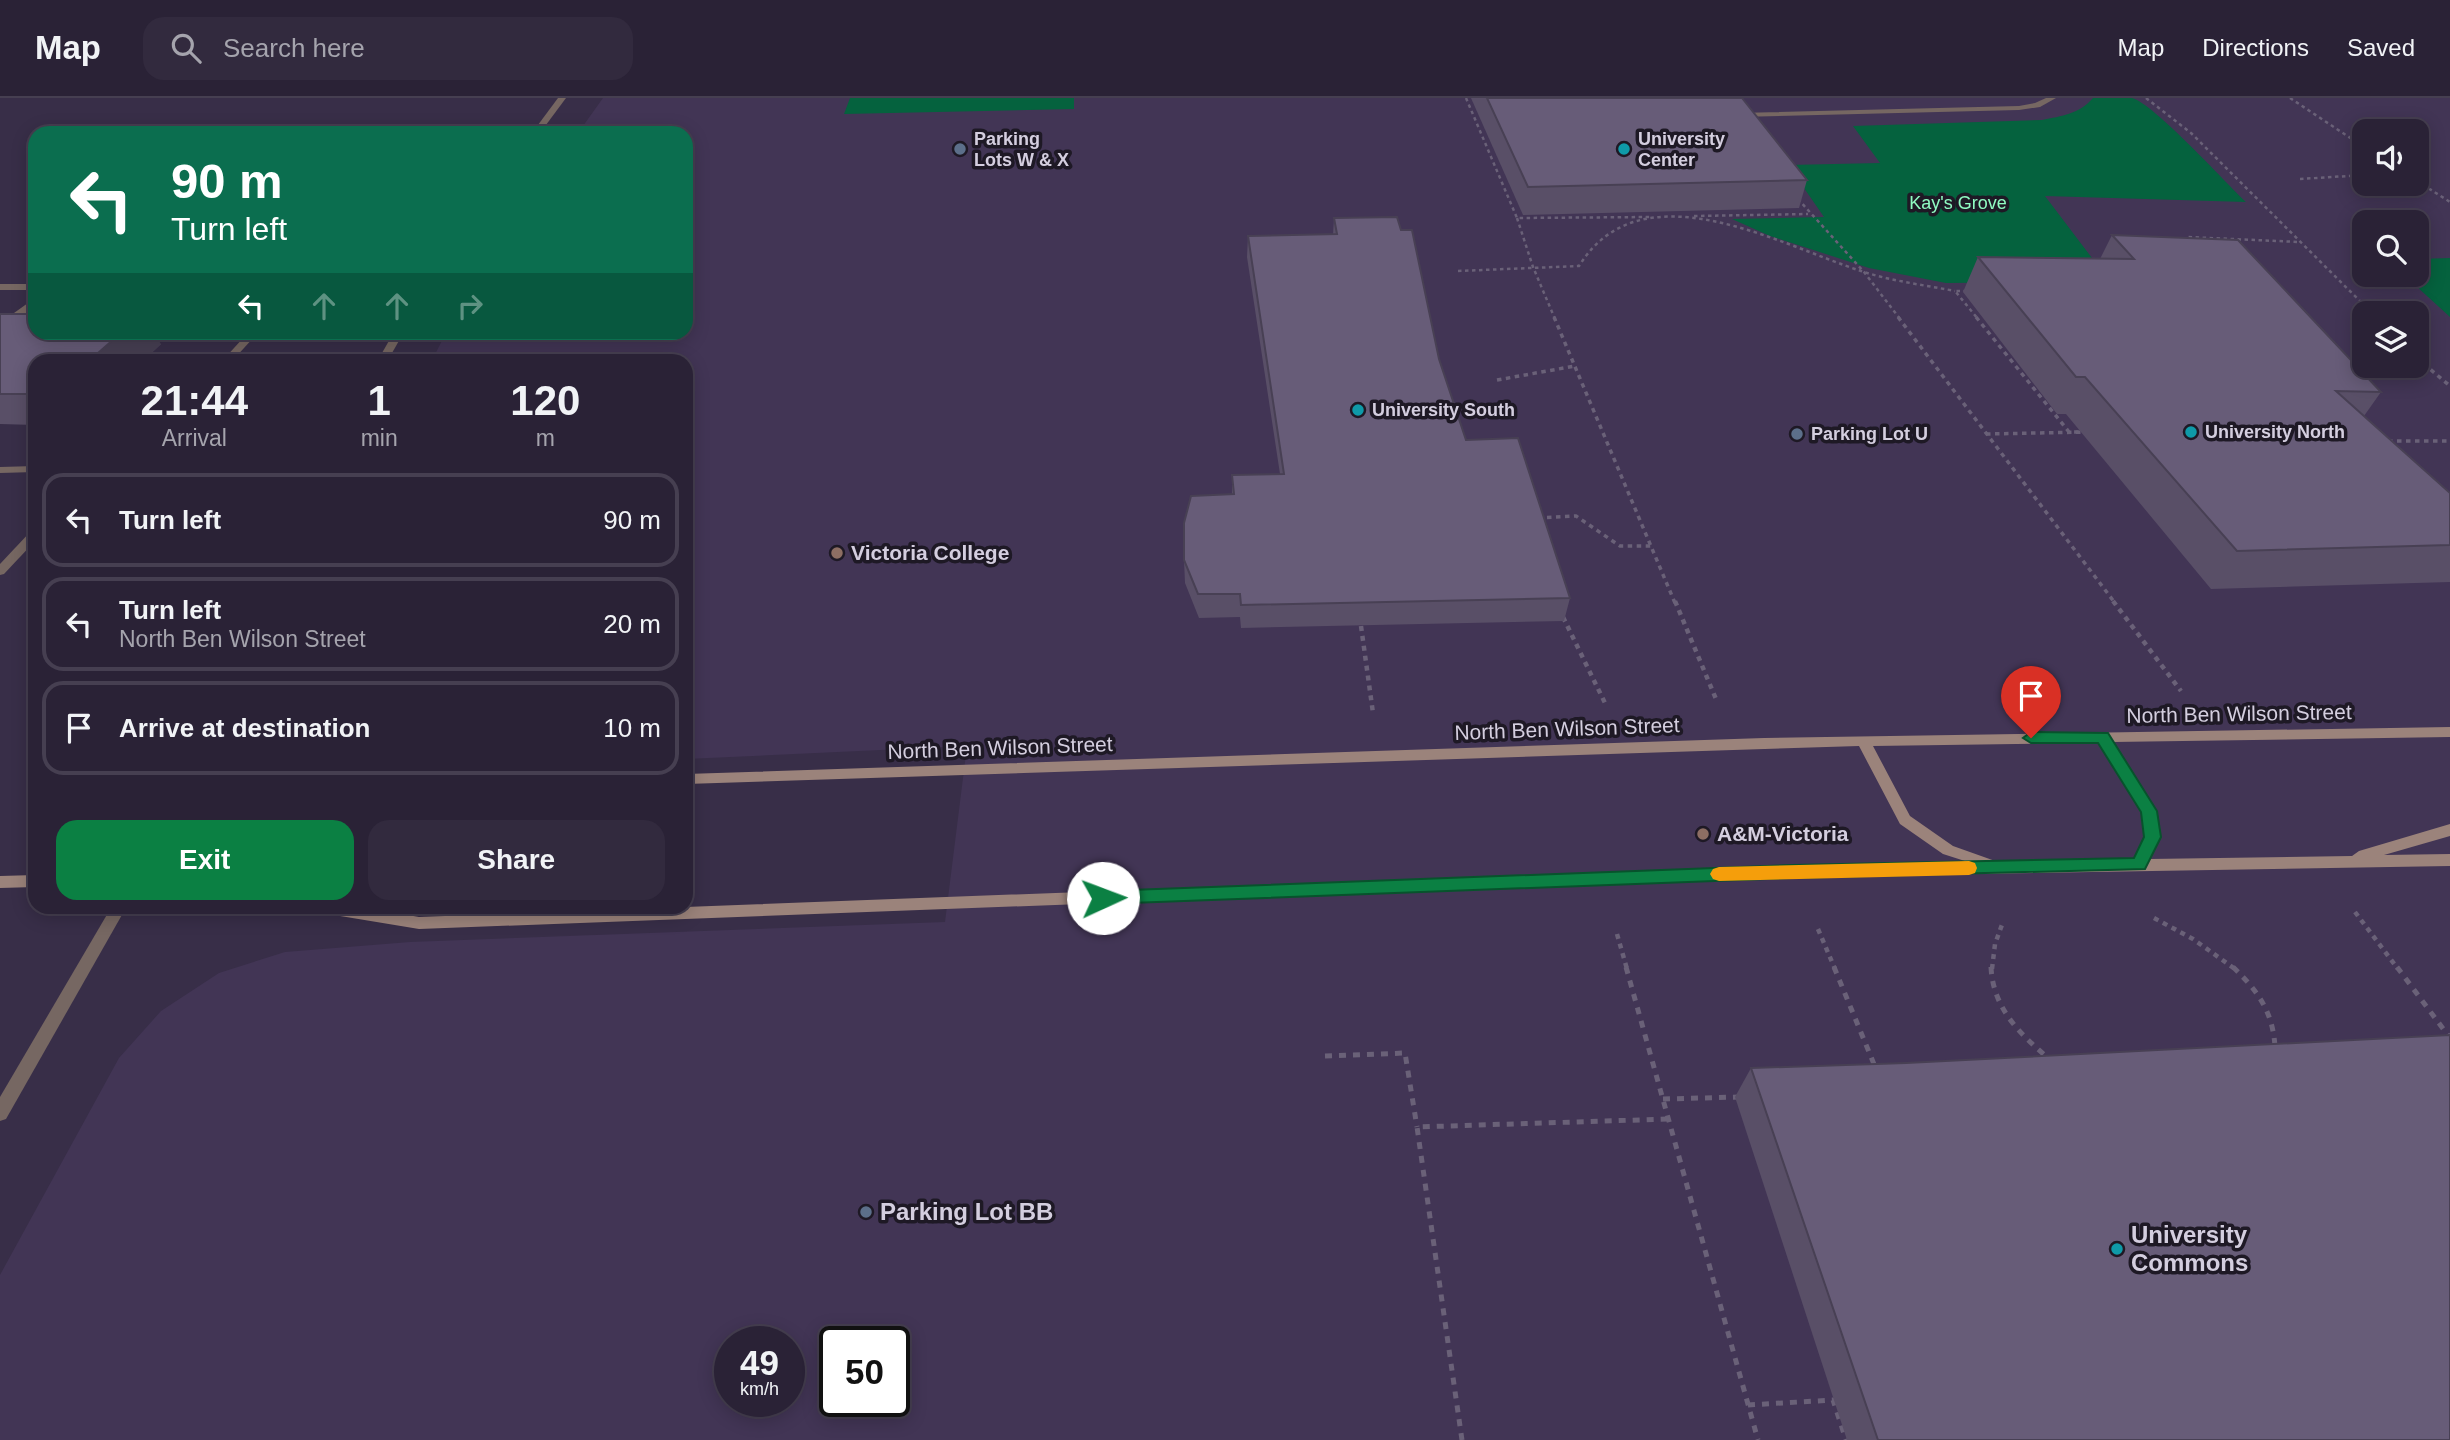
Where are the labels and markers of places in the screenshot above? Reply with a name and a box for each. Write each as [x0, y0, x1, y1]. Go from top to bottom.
place label: Parking Lots W & X [974, 129, 1069, 170]
place label: University Center [1638, 129, 1725, 170]
marker: Parking Lots W & X [952, 141, 968, 157]
marker: University Center [1616, 141, 1632, 157]
place label: University South [1372, 400, 1515, 420]
marker: University South [1350, 402, 1366, 418]
place label: University North [2205, 422, 2345, 442]
place label: Parking Lot U [1811, 424, 1928, 444]
marker: University North [2183, 424, 2199, 440]
marker: Parking Lot U [1789, 426, 1805, 442]
place label: Victoria College [851, 541, 1009, 564]
marker: Victoria College [829, 545, 845, 561]
pin [2001, 666, 2061, 738]
place label: A&M-Victoria [1717, 822, 1849, 845]
marker: A&M-Victoria [1695, 826, 1711, 842]
place label: Parking Lot BB [880, 1198, 1053, 1225]
marker: Parking Lot BB [858, 1204, 874, 1220]
place label: University Commons [2131, 1221, 2248, 1276]
marker: University Commons [2109, 1241, 2125, 1257]

